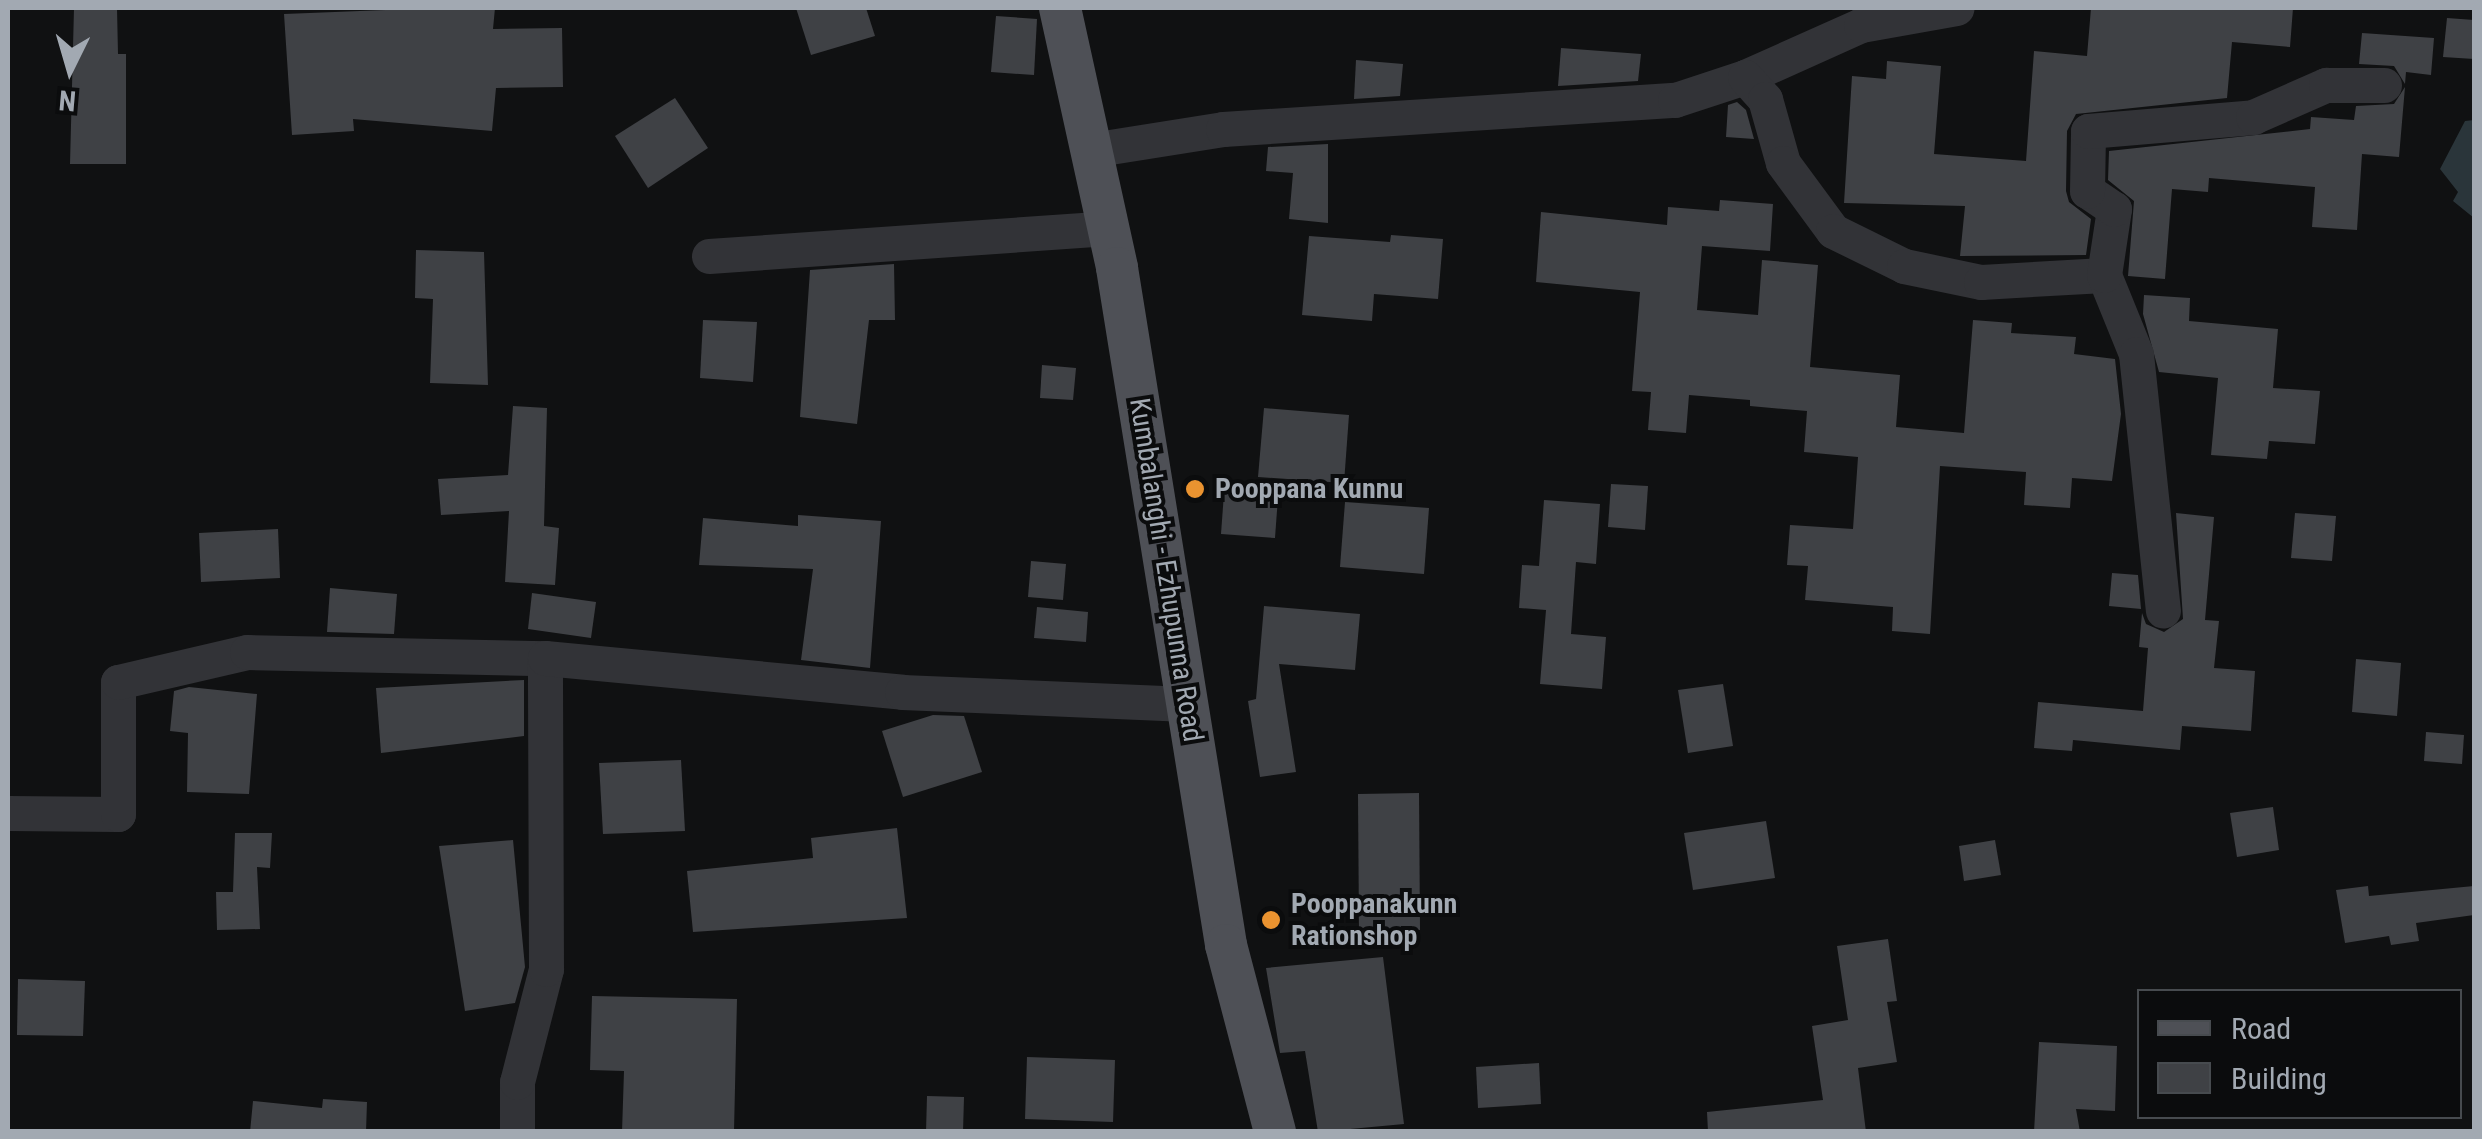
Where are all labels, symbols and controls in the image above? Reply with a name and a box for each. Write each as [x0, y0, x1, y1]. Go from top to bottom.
north arrow [20, 20, 120, 120]
text: N [57, 83, 77, 118]
street label: Kumbalanghi - Ezhupunna Road [1122, 396, 1210, 744]
place label: Pooppana Kunnu [1215, 472, 1403, 506]
marker: Pooppana Kunnu [1184, 478, 1206, 500]
place label: Pooppanakunn Rationshop [1291, 887, 1457, 953]
marker: Pooppanakunn Rationshop [1260, 909, 1282, 931]
legend [2137, 989, 2462, 1119]
text: Road [2231, 1011, 2291, 1046]
text: Building [2231, 1061, 2327, 1096]

